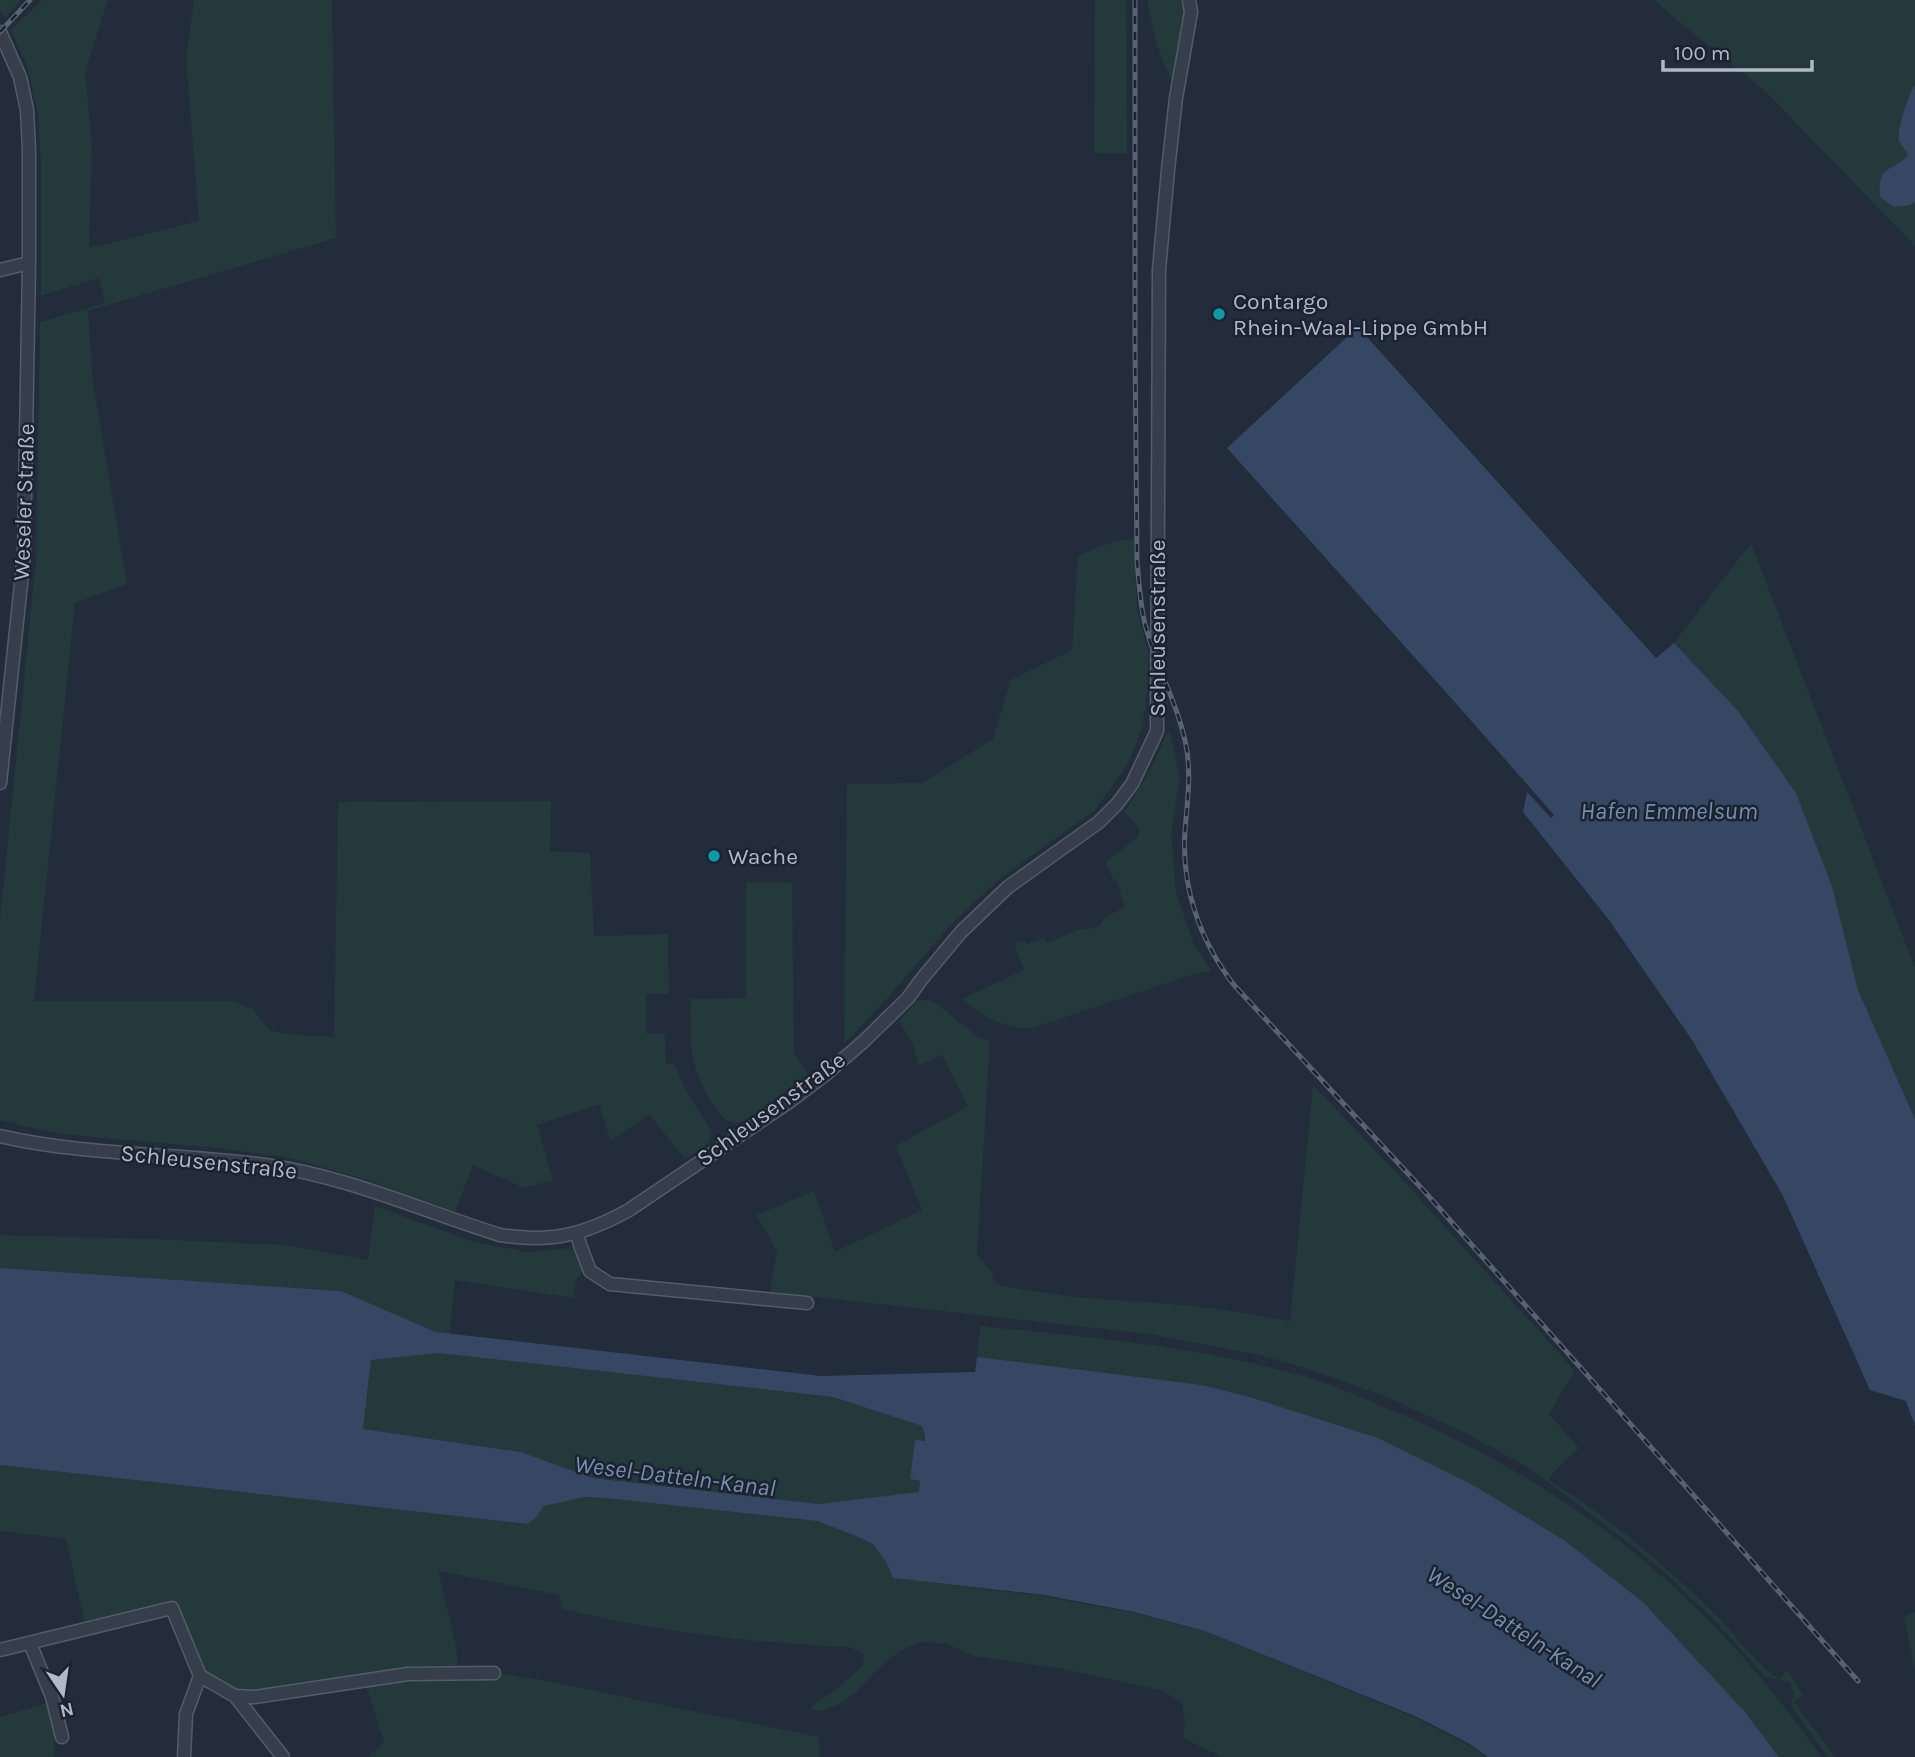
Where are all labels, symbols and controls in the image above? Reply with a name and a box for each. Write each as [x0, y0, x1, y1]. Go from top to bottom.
scale bar [1663, 28, 1812, 72]
text: 100 m [1674, 41, 1731, 65]
place label: Contargo Rhein-Waal-Lippe GmbH [1233, 288, 1488, 341]
marker: Contargo Rhein-Waal-Lippe GmbH [1211, 306, 1227, 322]
street label: Weseler Straße [8, 423, 40, 581]
street label: Schleusenstraße [1144, 539, 1171, 717]
water label: Hafen Emmelsum [1580, 797, 1758, 825]
place label: Wache [728, 843, 798, 870]
marker: Wache [706, 848, 722, 864]
street label: Schleusenstraße [691, 1046, 851, 1172]
street label: Schleusenstraße [119, 1139, 299, 1185]
water label: Wesel-Datteln-Kanal [573, 1450, 777, 1502]
water label: Wesel-Datteln-Kanal [1421, 1560, 1607, 1694]
north arrow [28, 1659, 98, 1729]
text: N [57, 1697, 76, 1722]

